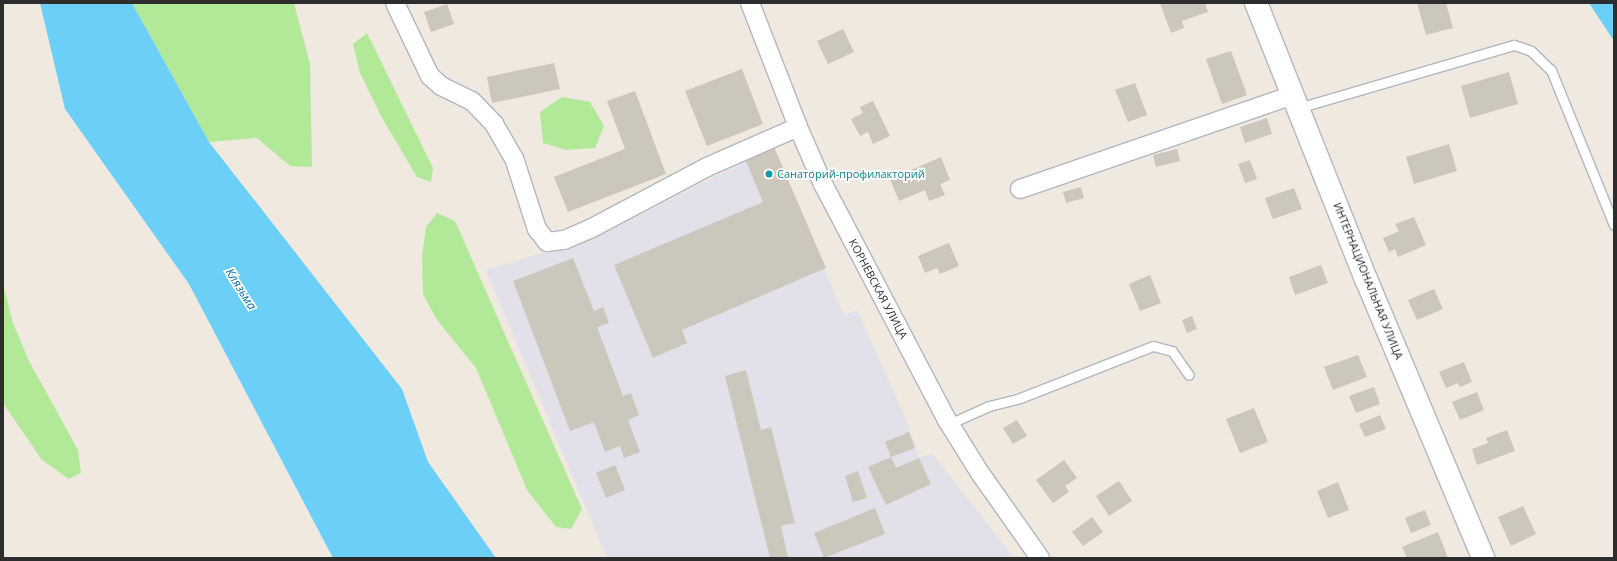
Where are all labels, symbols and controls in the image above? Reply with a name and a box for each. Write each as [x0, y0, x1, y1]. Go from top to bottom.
place label: Санаторий-профилакторий [777, 167, 925, 181]
marker: Санаторий-профилакторий [764, 169, 774, 179]
street label: ИНТЕРНАЦИОНАЛЬНАЯ УЛИЦА [1330, 201, 1406, 361]
street label: КОРНЕВСКАЯ УЛИЦА [846, 237, 910, 341]
water label: Клязьма [223, 266, 259, 312]

